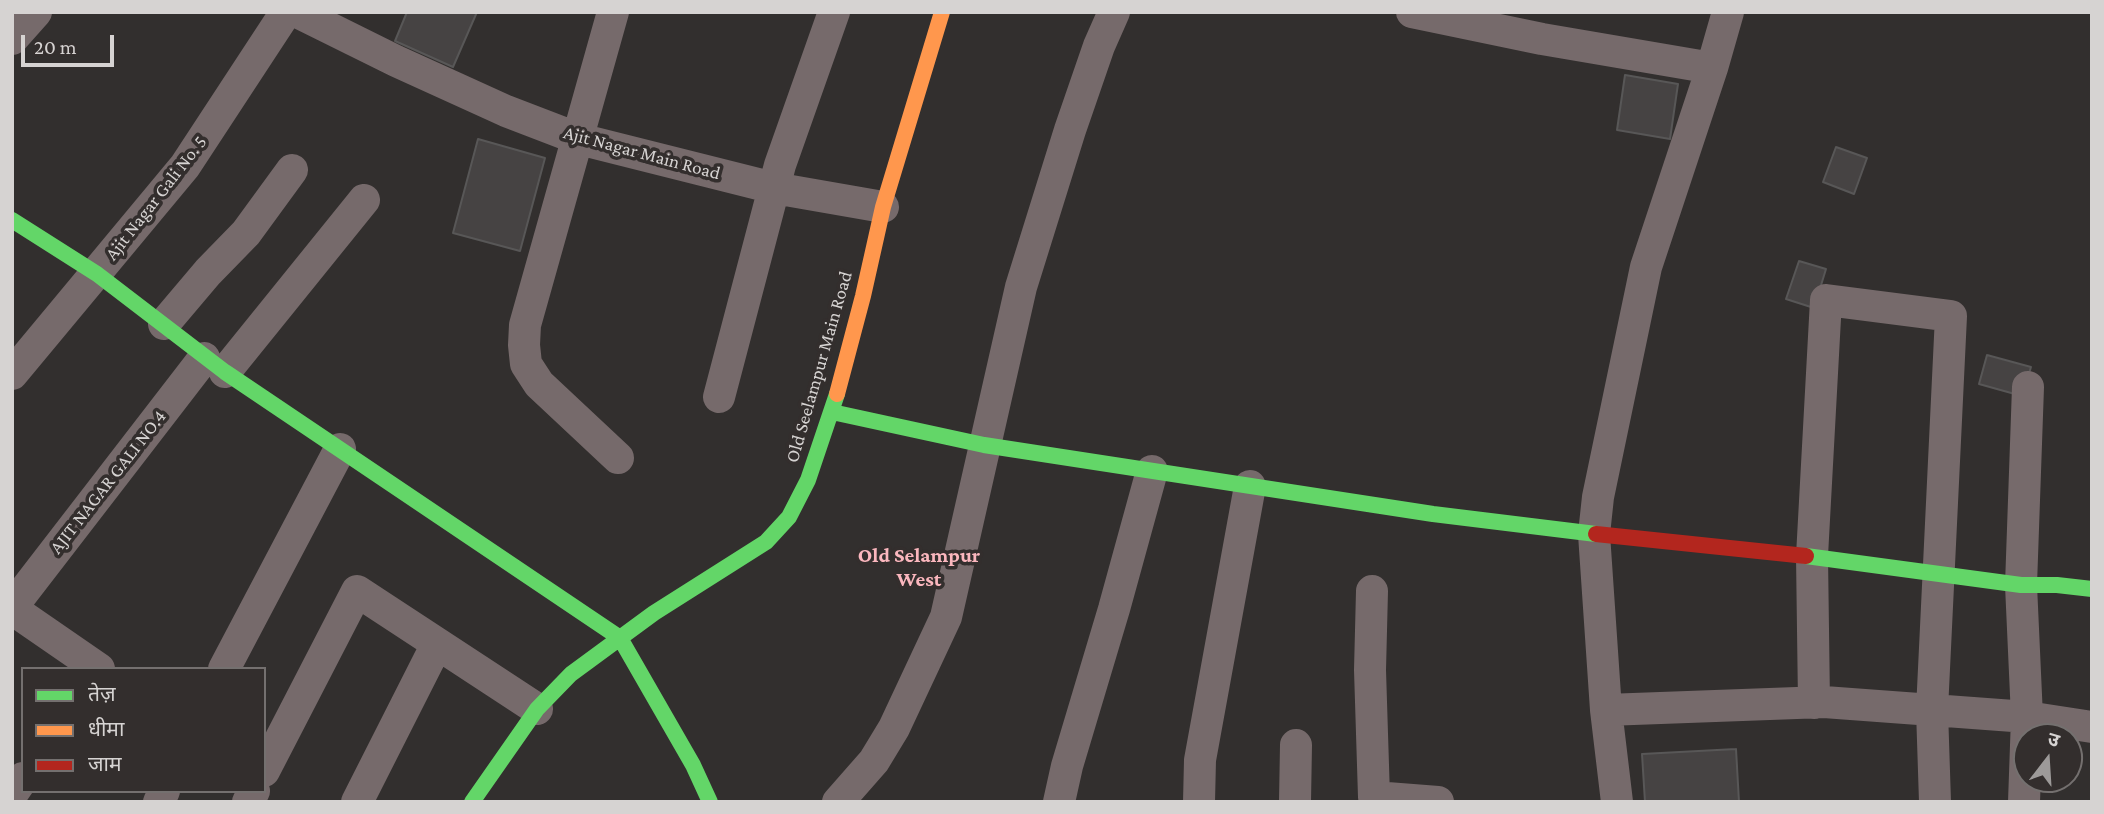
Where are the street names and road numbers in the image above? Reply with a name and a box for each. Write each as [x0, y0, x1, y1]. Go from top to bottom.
street label: Ajit Nagar Main Road [561, 121, 723, 185]
street label: Ajit Nagar Gali No. 5 [100, 131, 212, 265]
street label: Old Seelampur Main Road [781, 269, 857, 465]
street label: AJIT NAGAR GALI NO.4 [45, 406, 171, 558]

